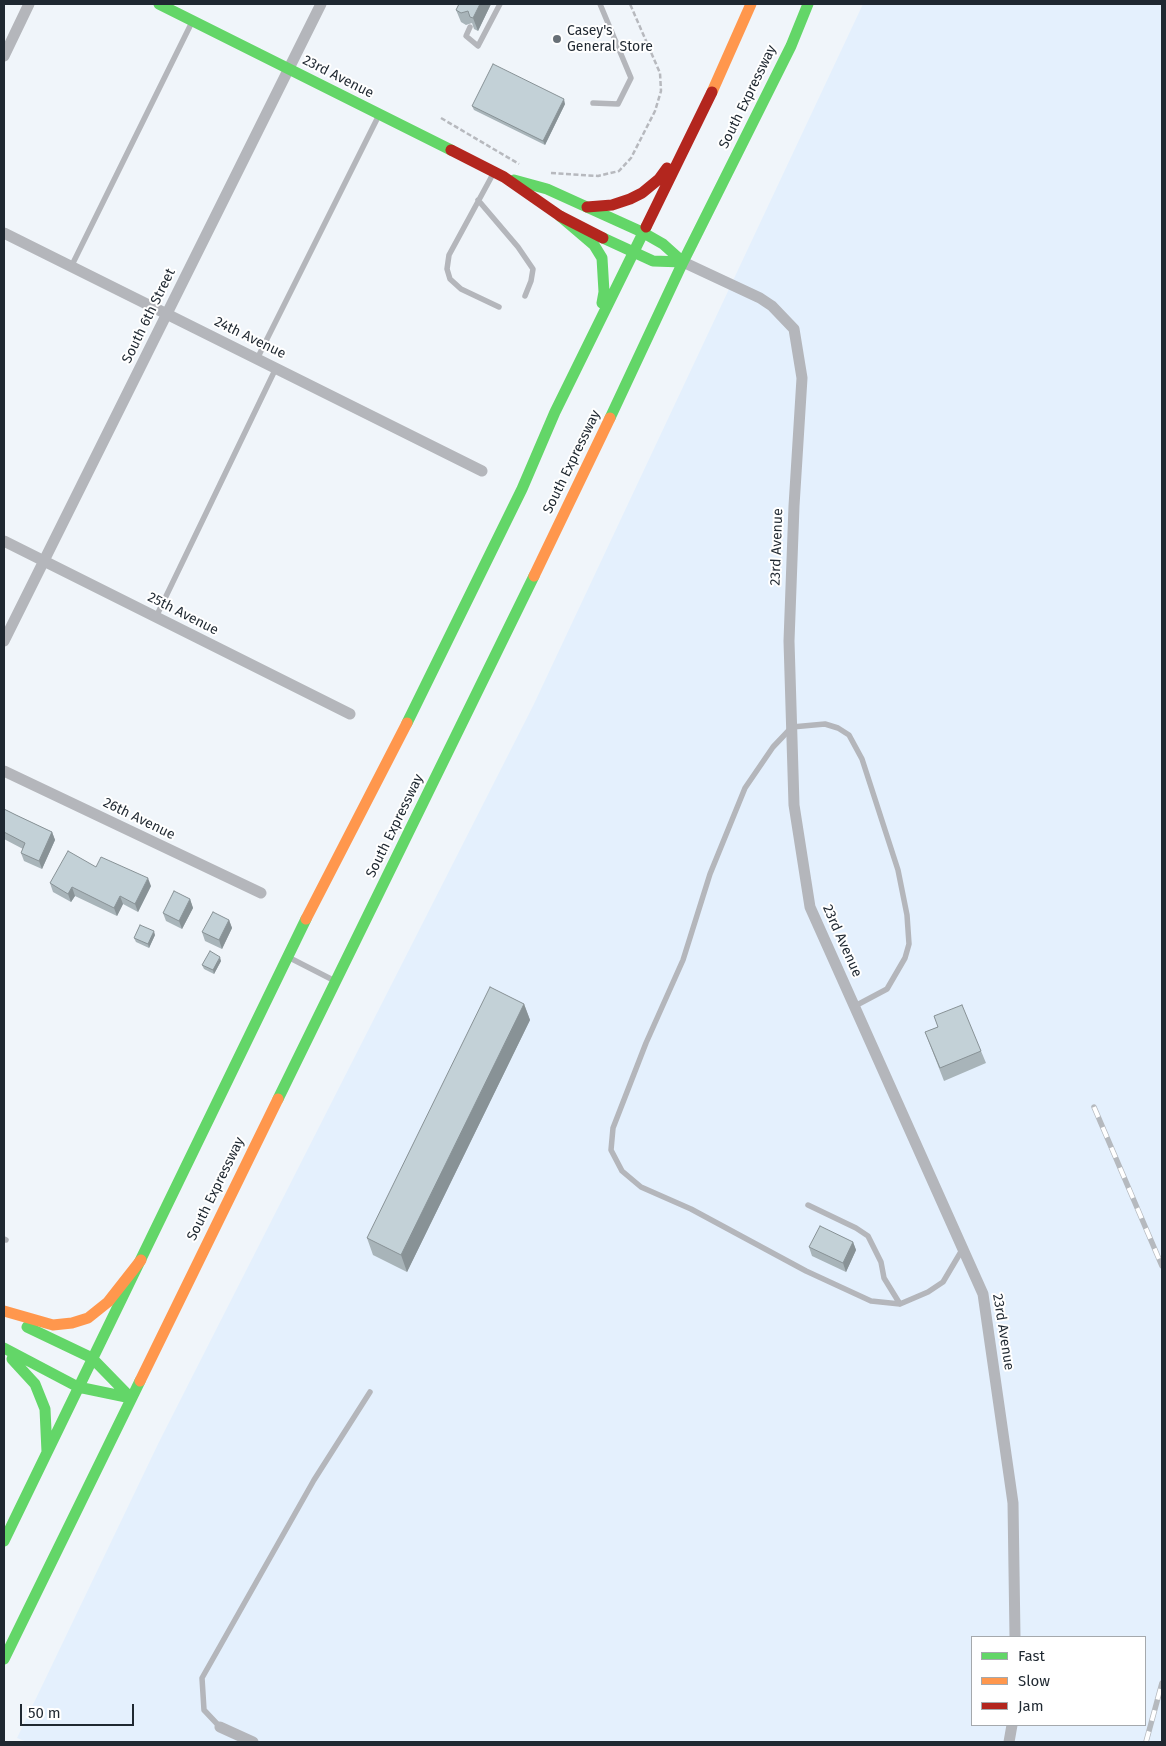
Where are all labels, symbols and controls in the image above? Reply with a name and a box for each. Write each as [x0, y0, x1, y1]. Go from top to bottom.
place label: Casey's General Store [567, 23, 653, 56]
marker: Casey's General Store [551, 33, 563, 45]
street label: South Expressway [716, 42, 780, 152]
street label: 23rd Avenue [300, 52, 376, 102]
street label: South 6th Street [119, 266, 179, 366]
street label: 24th Avenue [212, 313, 288, 363]
street label: South Expressway [540, 407, 604, 517]
street label: 23rd Avenue [767, 508, 787, 586]
street label: 25th Avenue [145, 589, 221, 639]
street label: South Expressway [363, 771, 427, 881]
street label: 26th Avenue [100, 794, 178, 844]
street label: 23rd Avenue [819, 902, 865, 980]
street label: South Expressway [184, 1134, 248, 1244]
street label: 23rd Avenue [989, 1292, 1017, 1372]
legend [971, 1636, 1146, 1726]
text: Fast [1018, 1647, 1045, 1665]
text: Slow [1018, 1672, 1050, 1690]
scale bar [22, 1694, 136, 1726]
text: Jam [1018, 1697, 1044, 1715]
text: 50 m [28, 1704, 61, 1722]

